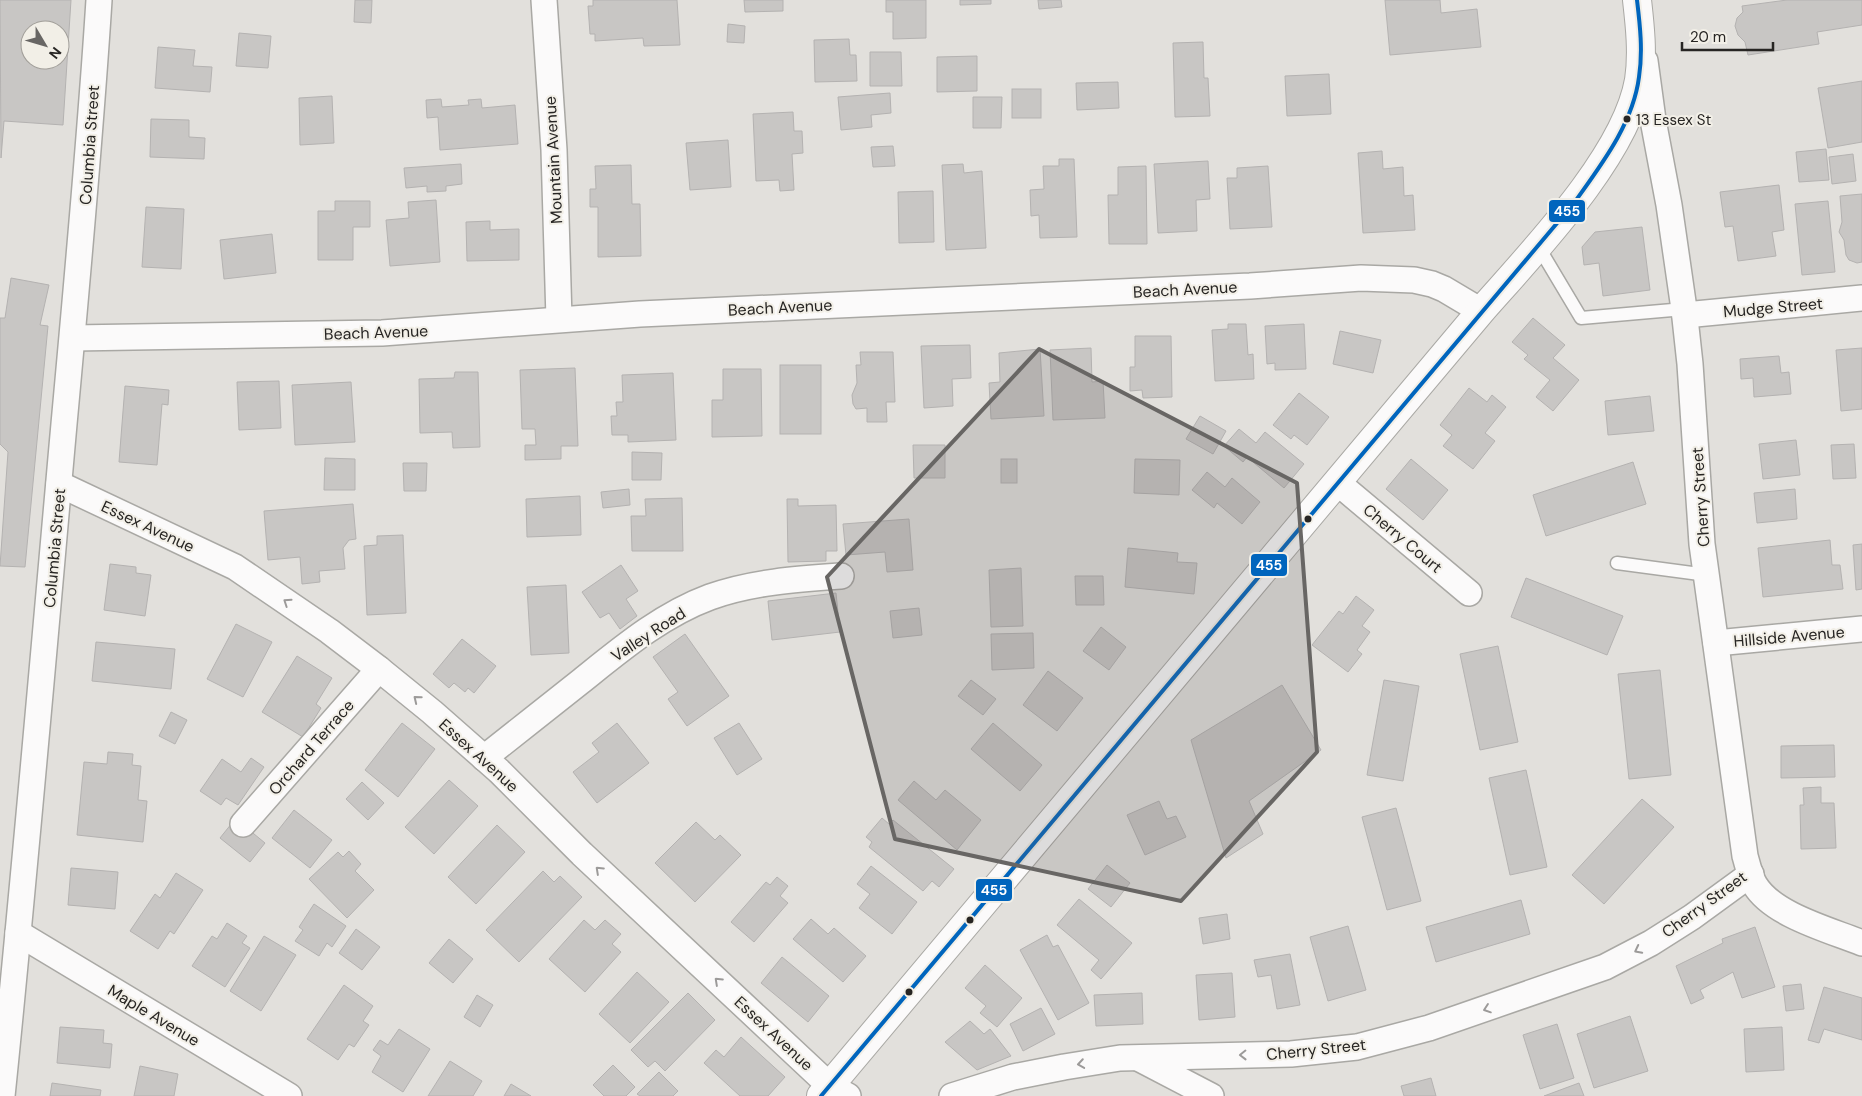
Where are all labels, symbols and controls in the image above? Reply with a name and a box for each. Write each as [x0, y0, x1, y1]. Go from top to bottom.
north arrow [20, 20, 70, 70]
scale bar [1682, 20, 1773, 52]
text: 20 m [1690, 27, 1726, 47]
text: N [45, 43, 65, 63]
street label: Columbia Street [75, 84, 104, 206]
street label: Mountain Avenue [540, 96, 567, 224]
place label: 13 Essex St [1636, 110, 1711, 130]
marker: 13 Essex St [1622, 114, 1632, 124]
line badge: 455 [1548, 199, 1586, 223]
text: 455 [1554, 202, 1580, 220]
street label: Beach Avenue [1132, 276, 1238, 303]
street label: Mudge Street [1722, 293, 1824, 322]
street label: Beach Avenue [727, 294, 833, 321]
street label: Beach Avenue [323, 320, 429, 345]
street label: Cherry Street [1687, 446, 1714, 548]
street label: Columbia Street [39, 487, 70, 609]
street label: Essex Avenue [98, 496, 198, 557]
street label: Cherry Court [1359, 499, 1447, 578]
unlabelled marker [1303, 514, 1313, 524]
line badge: 455 [1250, 553, 1288, 577]
text: 455 [1256, 556, 1282, 574]
one-way arrow [283, 599, 292, 608]
street label: Valley Road [607, 603, 690, 666]
street label: Hillside Avenue [1733, 621, 1845, 652]
street label: Orchard Terrace [264, 695, 359, 800]
one-way arrow [413, 696, 422, 705]
street label: Essex Avenue [434, 714, 523, 797]
street label: Cherry Street [1658, 866, 1751, 942]
one-way arrow [596, 867, 605, 876]
line badge: 455 [975, 878, 1013, 902]
text: 455 [981, 881, 1007, 899]
unlabelled marker [965, 915, 975, 925]
one-way arrow [1634, 944, 1643, 954]
one-way arrow [715, 978, 724, 987]
street label: Maple Avenue [104, 980, 203, 1051]
unlabelled marker [904, 987, 914, 997]
street label: Essex Avenue [730, 991, 818, 1075]
one-way arrow [1483, 1003, 1491, 1013]
street label: Cherry Street [1265, 1034, 1367, 1065]
one-way arrow [1239, 1050, 1246, 1060]
one-way arrow [1076, 1058, 1084, 1069]

